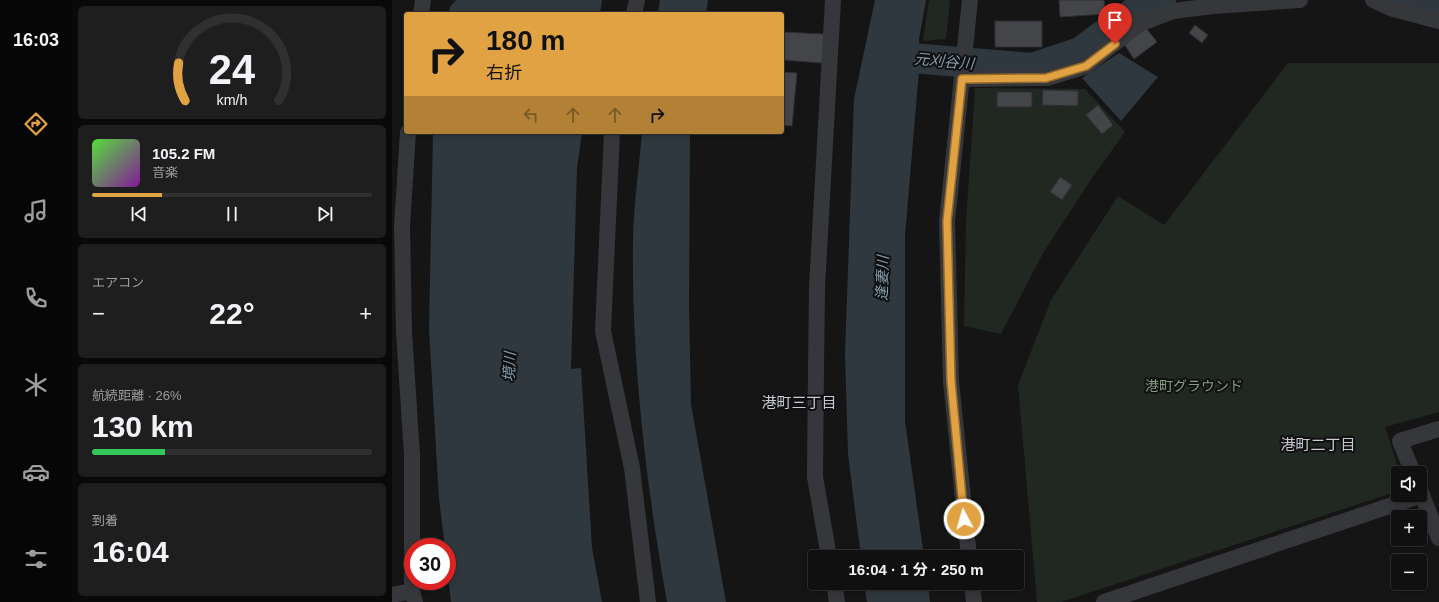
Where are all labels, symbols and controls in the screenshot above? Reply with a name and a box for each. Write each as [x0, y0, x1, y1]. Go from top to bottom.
pin [1098, 3, 1132, 44]
icon: arrive [1104, 9, 1126, 31]
text: 180 m [486, 25, 565, 56]
icon: right [420, 28, 472, 80]
text: 16:03 [13, 30, 59, 50]
text: 24 [209, 45, 255, 92]
water label: 元刈谷川 [913, 50, 977, 72]
text: 右折 [486, 63, 522, 83]
text: km/h [217, 91, 248, 107]
icon: left [520, 104, 542, 126]
icon: ahead [562, 104, 584, 126]
icon: ahead [604, 104, 626, 126]
icon: right [646, 104, 668, 126]
icon: directions [22, 110, 50, 138]
text: 105.2 FM [152, 145, 215, 162]
text: 音楽 [152, 165, 178, 180]
icon: music [22, 197, 50, 225]
icon: previous [128, 203, 150, 225]
icon: pause [221, 203, 243, 225]
icon: next [314, 203, 336, 225]
water label: 逢妻川 [873, 253, 891, 301]
text: エアコン [92, 275, 144, 290]
icon: phone [22, 284, 50, 312]
text: 22° [209, 297, 255, 330]
text: − [92, 301, 105, 326]
text: + [359, 301, 372, 326]
water label: 境川 [500, 350, 518, 382]
icon: climate [22, 371, 50, 399]
park label: 港町グラウンド [1145, 378, 1243, 394]
text: 航続距離 · 26% [92, 388, 182, 403]
district label: 港町三丁目 [761, 394, 837, 411]
text: 130 km [92, 410, 194, 443]
district label: 港町二丁目 [1280, 436, 1356, 453]
icon: car [22, 458, 50, 486]
map controls [1391, 466, 1427, 590]
button: sound [1391, 466, 1427, 502]
position arrow [943, 498, 985, 540]
button: + [1391, 510, 1427, 546]
text: 到着 [92, 513, 118, 528]
text: 16:04 [92, 535, 169, 568]
speed limit sign: 30 [404, 538, 456, 590]
icon: filters [22, 545, 50, 573]
button: − [1391, 554, 1427, 590]
text: 16:04 · 1 分 · 250 m [848, 561, 984, 578]

